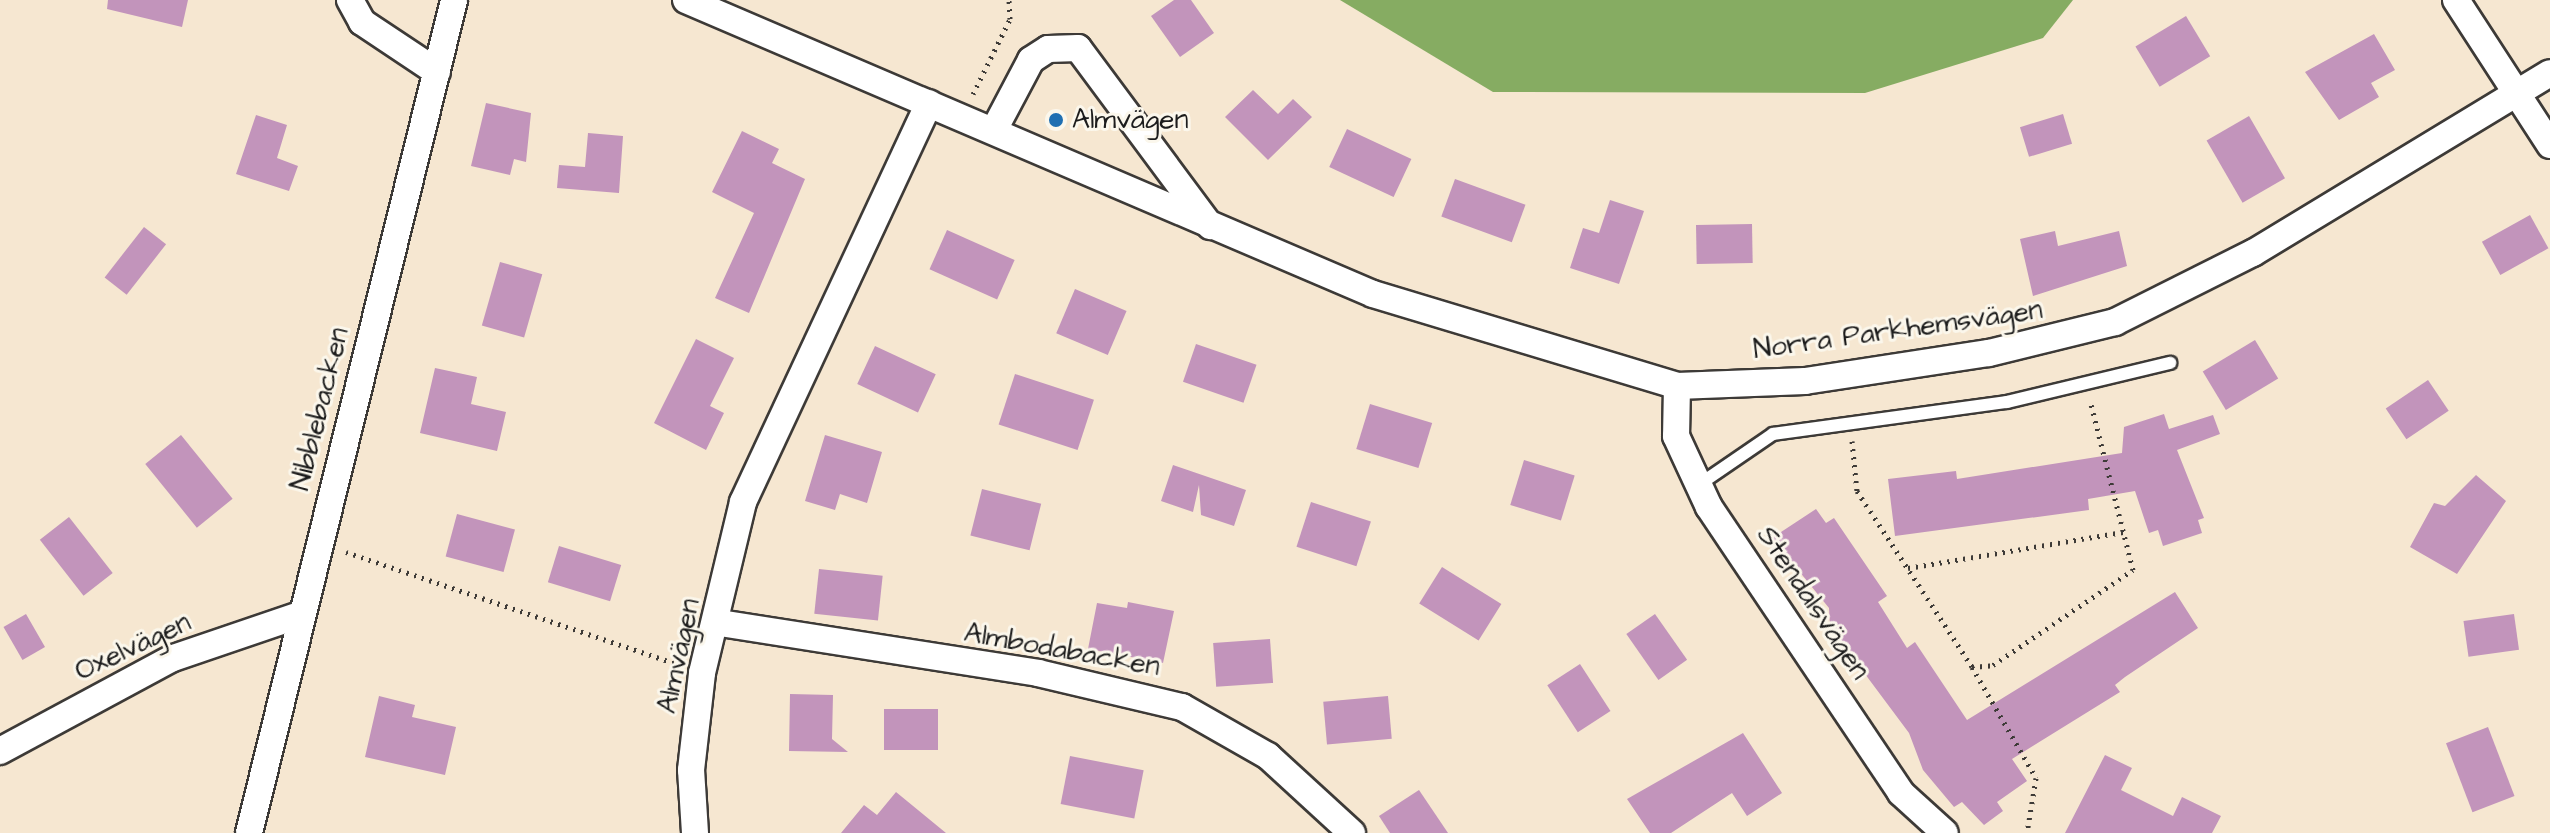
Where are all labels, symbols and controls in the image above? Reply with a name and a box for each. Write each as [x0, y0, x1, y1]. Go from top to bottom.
place label: Almvägen [1072, 103, 1188, 137]
marker: Almvägen [1047, 111, 1065, 129]
street label: Norra Parkhemsvägen [1751, 293, 2045, 367]
street label: Nibblebacken [284, 324, 356, 494]
street label: Stendalsvägen [1749, 520, 1877, 686]
street label: Almvägen [650, 596, 708, 716]
street label: Oxelvägen [70, 606, 196, 688]
street label: Almbodabacken [961, 616, 1163, 684]

